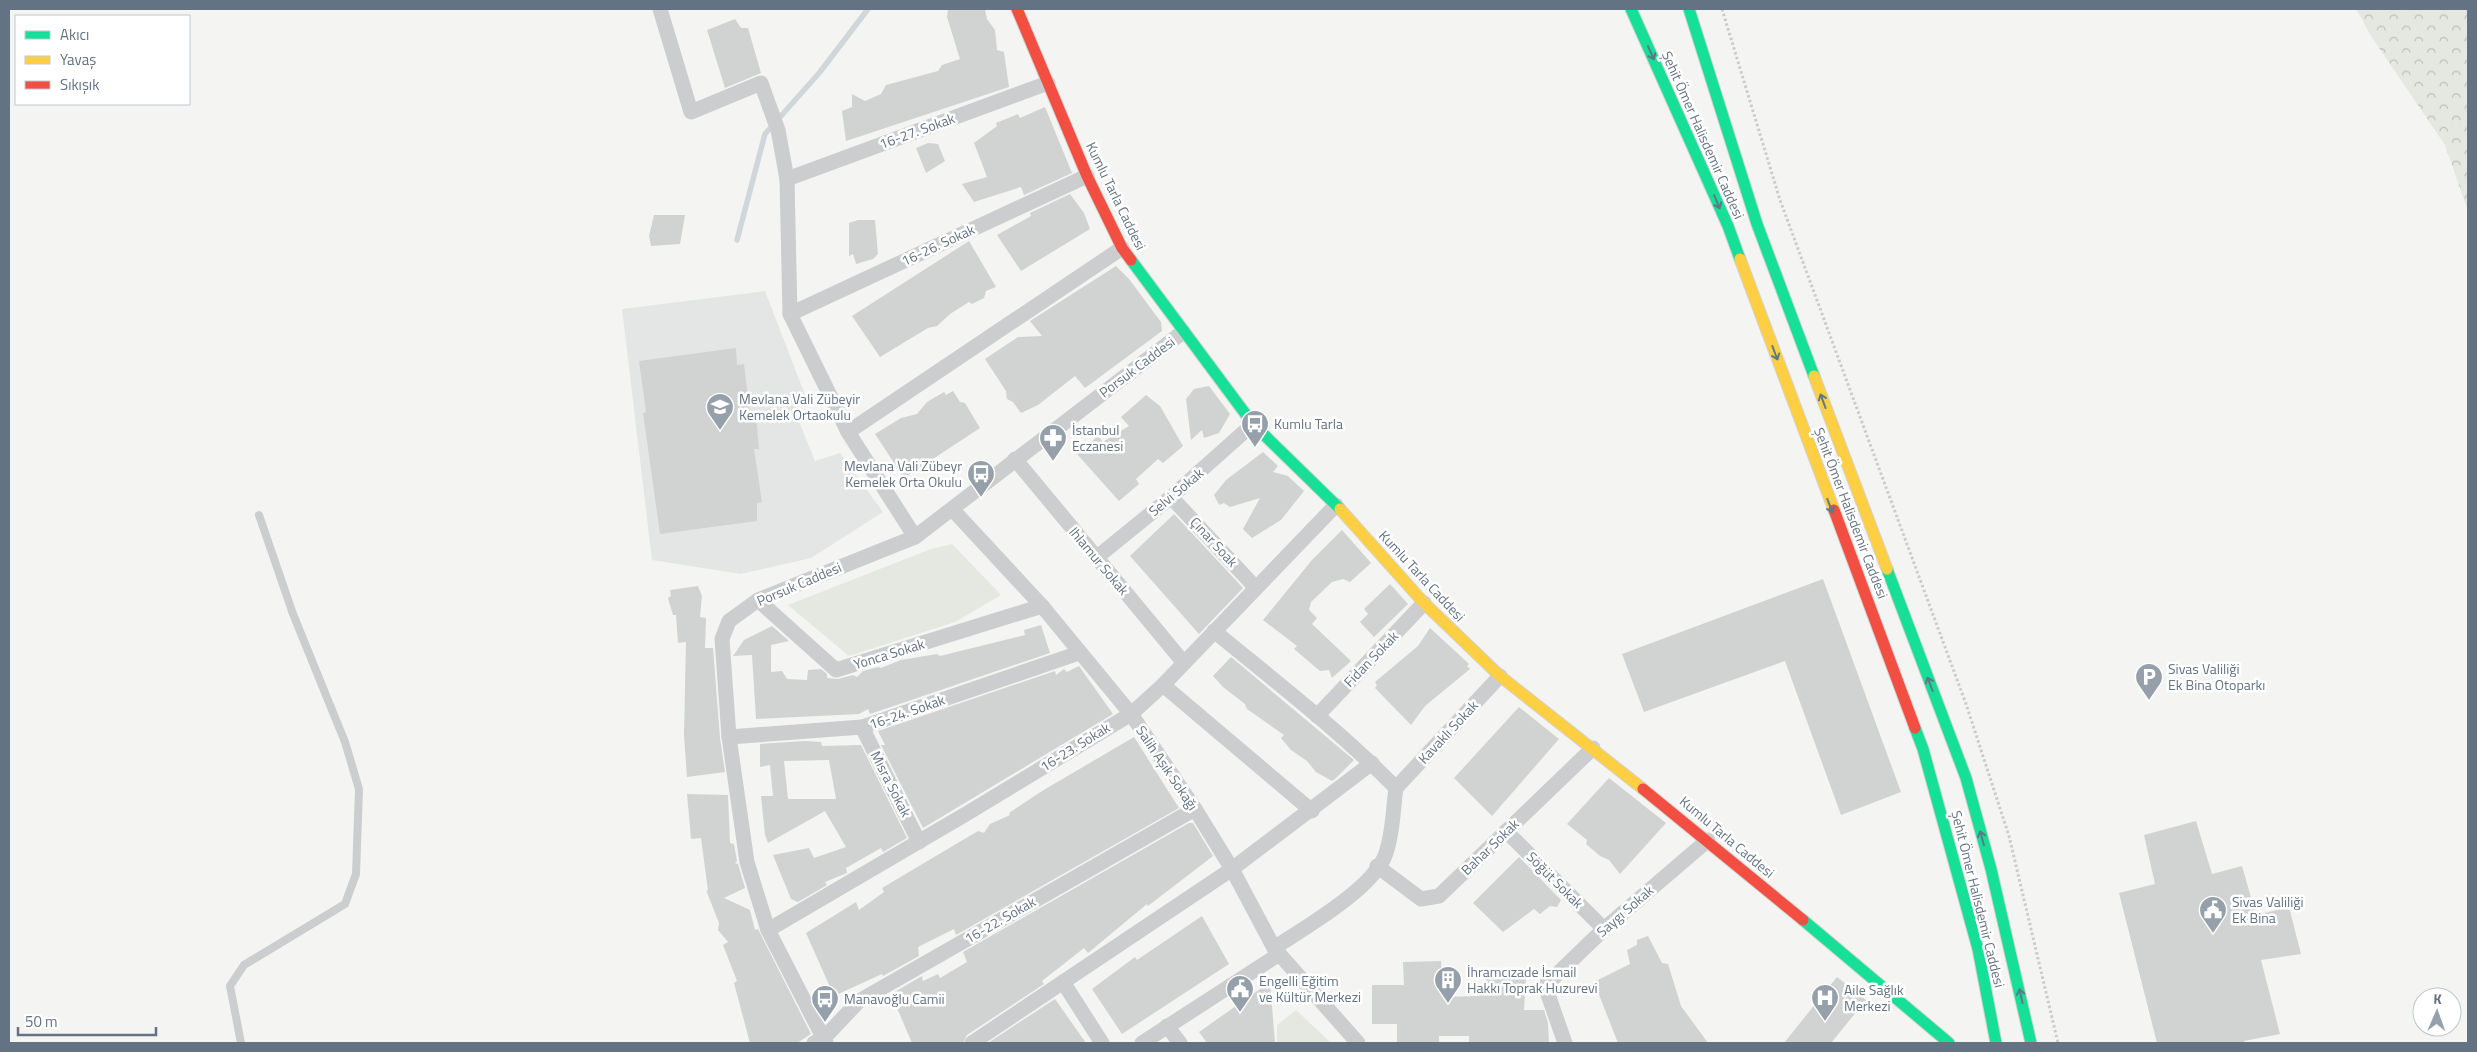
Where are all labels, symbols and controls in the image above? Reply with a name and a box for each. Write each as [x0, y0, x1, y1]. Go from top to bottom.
legend [15, 15, 190, 105]
text: Akıcı [60, 23, 89, 46]
one-way arrow [1646, 45, 1656, 60]
text: Yavaş [60, 48, 96, 71]
street label: Şehit Ömer Halisdemir Caddesi [1657, 48, 1750, 222]
text: Sıkışık [60, 73, 99, 96]
street label: 16-27. Sokak [876, 107, 958, 154]
street label: Kumlu Tarla Caddesi [1081, 138, 1152, 253]
one-way arrow [1713, 194, 1723, 209]
street label: 16-26. Sokak [898, 218, 978, 271]
street label: Porsuk Caddesi [1094, 331, 1179, 402]
one-way arrow [1771, 345, 1780, 361]
place label: Mevlana Vali Zübeyir Kemelek Ortaokulu [739, 388, 860, 425]
school or university icon: Mevlana Vali Zübeyir Kemelek Ortaokulu [705, 392, 735, 431]
one-way arrow [1817, 394, 1826, 409]
bus stop icon: Kumlu Tarla [1240, 409, 1270, 448]
place label: Kumlu Tarla [1274, 413, 1343, 434]
place label: İstanbul Eczanesi [1072, 419, 1123, 456]
pharmacy icon: İstanbul Eczanesi [1038, 423, 1068, 462]
street label: Şehit Ömer Halisdemir Caddesi [1809, 424, 1894, 601]
place label: Mevlana Vali Zübeyr Kemelek Orta Okulu [844, 455, 962, 492]
bus stop icon: Mevlana Vali Zübeyr Kemelek Orta Okulu [966, 459, 996, 498]
street label: Selvi Sokak [1144, 462, 1208, 521]
one-way arrow [1826, 498, 1836, 513]
street label: Çınar Soak [1186, 512, 1243, 572]
street label: Ihlamur Sokak [1064, 522, 1134, 600]
street label: Kumlu Tarla Caddesi [1374, 525, 1470, 626]
street label: Porsuk Caddesi [753, 556, 844, 611]
street label: Fidan Sokak [1338, 626, 1403, 691]
street label: Yonca Sokak [851, 633, 927, 674]
place label: Sivas Valiliği Ek Bina Otoparkı [2168, 658, 2265, 695]
parking icon: Sivas Valiliği Ek Bina Otoparkı [2134, 662, 2164, 701]
one-way arrow [1925, 677, 1934, 692]
street label: 16-24. Sokak [866, 689, 948, 734]
street label: Kavaklı Sokak [1413, 695, 1483, 768]
street label: 16-23. Sokak [1036, 717, 1114, 776]
street label: Salih Aşık Sokağı [1131, 721, 1204, 814]
street label: Mısra Sokak [866, 747, 917, 821]
street label: Kumlu Tarla Caddesi [1675, 791, 1779, 883]
street label: Şehit Ömer Halisdemir Caddesi [1946, 808, 2011, 990]
street label: Bahar Sokak [1456, 813, 1524, 880]
one-way arrow [1977, 830, 1986, 846]
street label: Söğüt Sokak [1522, 846, 1589, 913]
street label: Saygı Sokak [1591, 880, 1658, 941]
street label: 16-22. Sokak [960, 891, 1039, 948]
place label: Sivas Valiliği Ek Bina [2232, 891, 2304, 928]
public building icon: Sivas Valiliği Ek Bina [2198, 895, 2228, 934]
place label: İhramcızade İsmail Hakkı Toprak Huzurevi [1467, 961, 1598, 998]
building icon: İhramcızade İsmail Hakkı Toprak Huzurevi [1433, 965, 1463, 1004]
place label: Engelli Eğitim ve Kültür Merkezi [1259, 970, 1361, 1007]
public building icon: Engelli Eğitim ve Kültür Merkezi [1225, 974, 1255, 1013]
place label: Aile Sağlık Merkezi [1844, 979, 1904, 1016]
hospital icon: Aile Sağlık Merkezi [1810, 983, 1840, 1022]
bus stop icon: Manavoğlu Camii [810, 984, 840, 1023]
north arrow [2412, 987, 2462, 1037]
place label: Manavoğlu Camii [844, 988, 945, 1009]
one-way arrow [2016, 988, 2025, 1004]
text: K [2433, 988, 2443, 1009]
scale bar [18, 1004, 155, 1036]
text: 50 m [25, 1010, 58, 1033]

